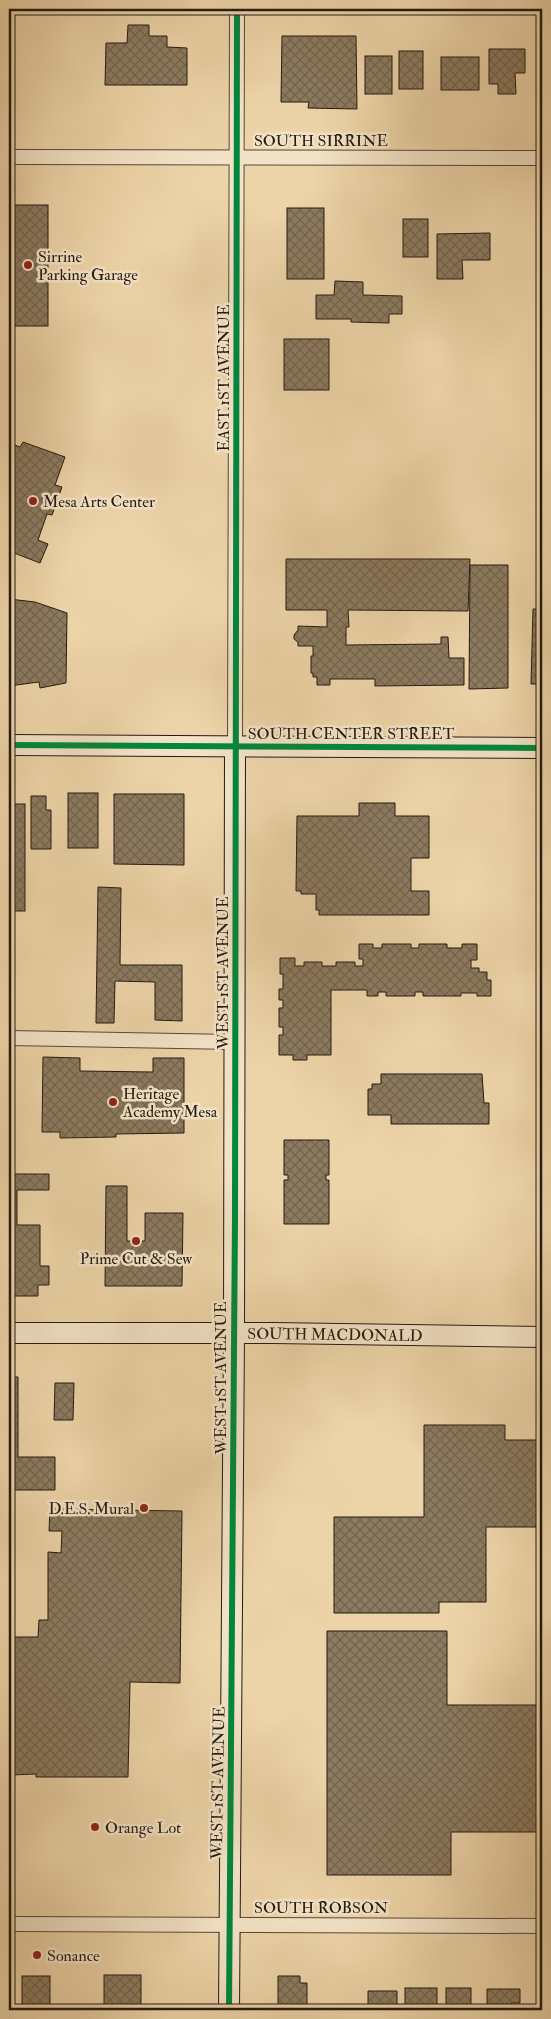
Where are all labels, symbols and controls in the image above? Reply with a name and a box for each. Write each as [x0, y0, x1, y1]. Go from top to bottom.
street label: SOUTH SIRRINE [254, 131, 388, 151]
place label: Sirrine Parking Garage [38, 247, 138, 285]
marker: Sirrine Parking Garage [22, 259, 34, 271]
street label: EAST 1ST AVENUE [214, 305, 234, 451]
place label: Mesa Arts Center [43, 492, 155, 512]
marker: Mesa Arts Center [27, 495, 39, 507]
street label: SOUTH CENTER STREET [248, 724, 454, 744]
street label: WEST 1ST AVENUE [213, 896, 233, 1051]
place label: Heritage Academy Mesa [122, 1084, 218, 1122]
marker: Heritage Academy Mesa [107, 1096, 119, 1108]
marker: Prime Cut & Sew [130, 1235, 142, 1247]
place label: Prime Cut & Sew [80, 1249, 193, 1269]
street label: WEST 1ST AVENUE [211, 1301, 231, 1456]
street label: SOUTH MACDONALD [247, 1324, 423, 1346]
place label: D.E.S. Mural [48, 1499, 134, 1519]
marker: D.E.S. Mural [138, 1502, 150, 1514]
street label: WEST 1ST AVENUE [207, 1706, 229, 1861]
place label: Orange Lot [105, 1818, 181, 1838]
marker: Orange Lot [89, 1821, 101, 1833]
street label: SOUTH ROBSON [254, 1898, 389, 1918]
place label: Sonance [47, 1946, 100, 1966]
marker: Sonance [31, 1949, 43, 1961]

